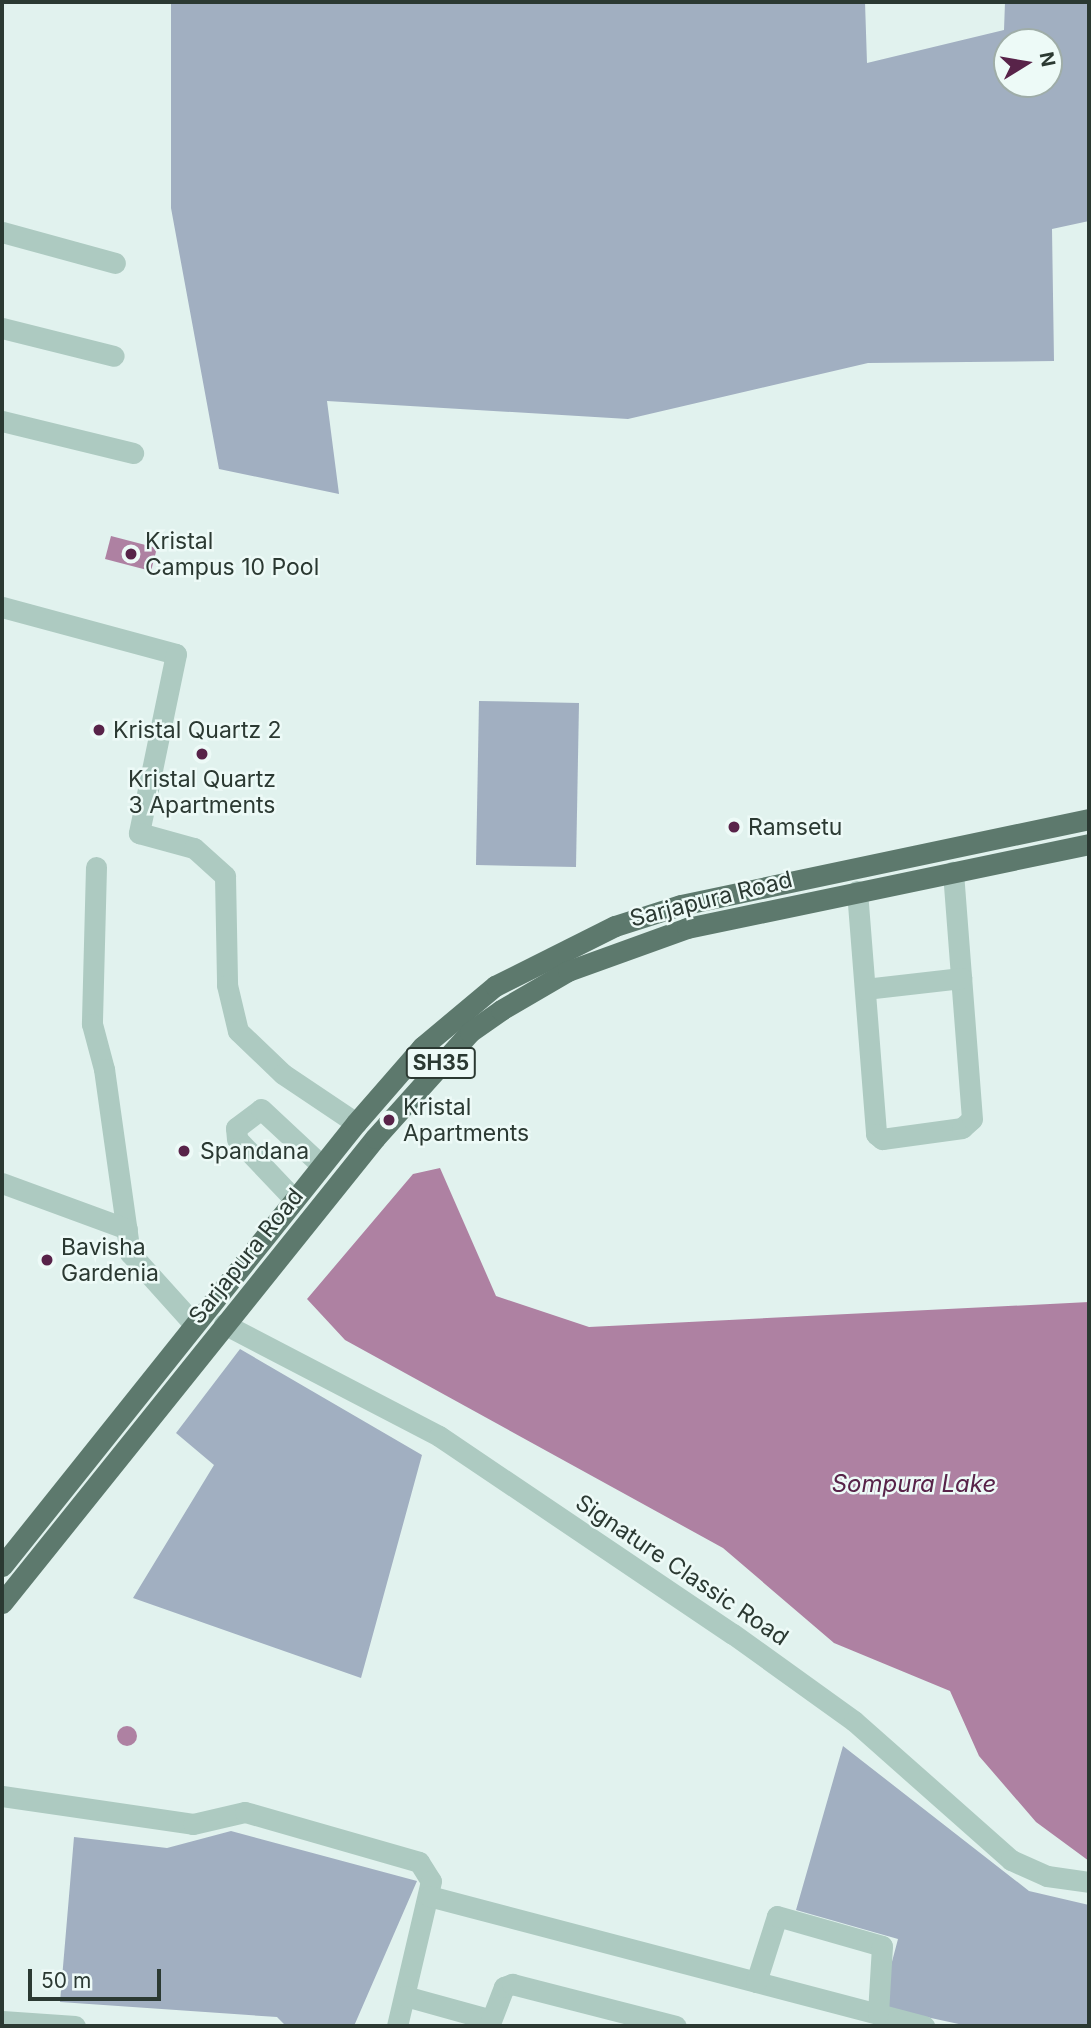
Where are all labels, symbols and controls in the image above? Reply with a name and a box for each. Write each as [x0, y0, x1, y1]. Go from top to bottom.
north arrow [993, 28, 1063, 98]
text: N [1034, 50, 1060, 69]
place label: Kristal Campus 10 Pool [145, 527, 319, 581]
marker: Kristal Campus 10 Pool [123, 546, 139, 562]
place label: Kristal Quartz 2 [113, 716, 282, 744]
marker: Kristal Quartz 2 [91, 722, 107, 738]
marker: Kristal Quartz 3 Apartments [194, 746, 210, 762]
place label: Kristal Quartz 3 Apartments [128, 765, 276, 819]
place label: Ramsetu [748, 813, 842, 841]
marker: Ramsetu [726, 819, 742, 835]
street label: Sarjapura Road [627, 865, 795, 933]
road number: SH35 [404, 1046, 478, 1080]
place label: Kristal Apartments [403, 1093, 529, 1147]
marker: Kristal Apartments [381, 1112, 397, 1128]
place label: Spandana [200, 1137, 309, 1165]
marker: Spandana [174, 1141, 194, 1161]
street label: Sarjapura Road [183, 1183, 309, 1329]
place label: Bavisha Gardenia [61, 1233, 159, 1287]
marker: Bavisha Gardenia [39, 1252, 55, 1268]
water label: Sompura Lake [832, 1470, 996, 1498]
street label: Signature Classic Road [570, 1489, 794, 1651]
scale bar [32, 1954, 164, 1998]
text: 50 m [41, 1968, 91, 1993]

